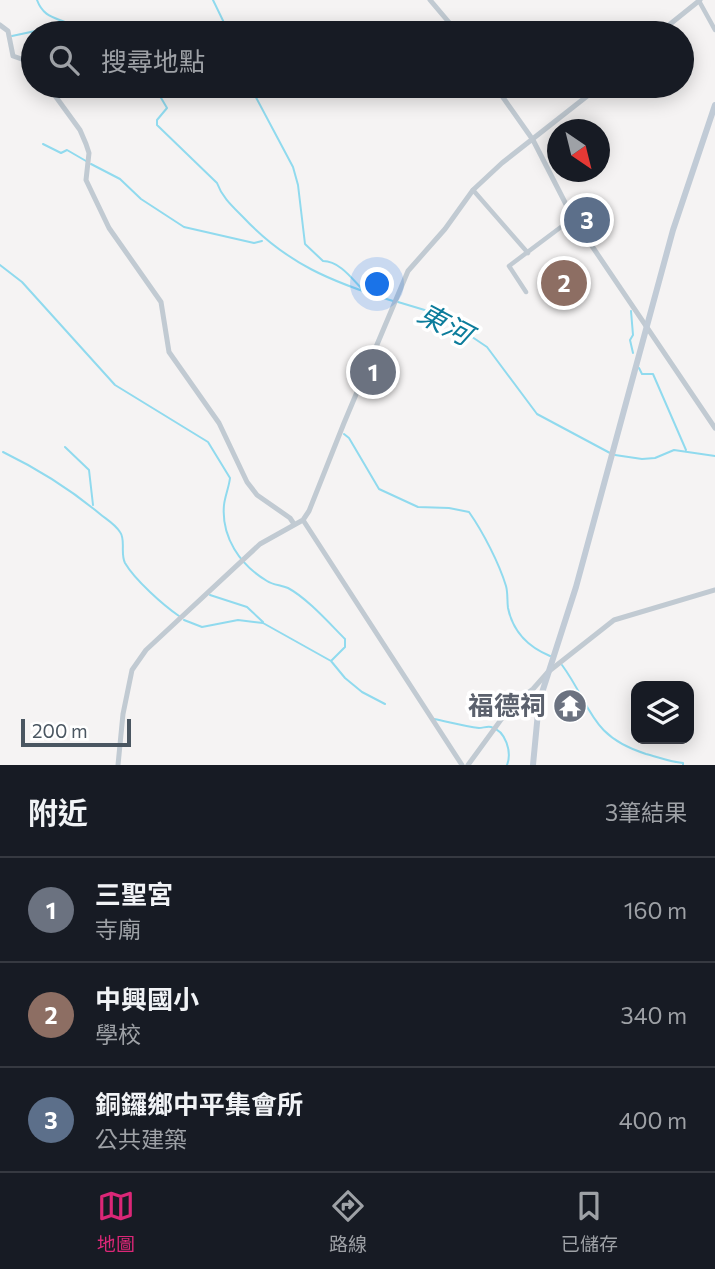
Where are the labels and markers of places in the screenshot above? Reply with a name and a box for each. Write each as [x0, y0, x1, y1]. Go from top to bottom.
pin: 3 [564, 194, 610, 246]
pin: 2 [541, 257, 587, 309]
pin: 1 [350, 346, 396, 398]
temple icon: 福德祠 [551, 687, 589, 725]
place label: 福德祠 [468, 689, 546, 720]

